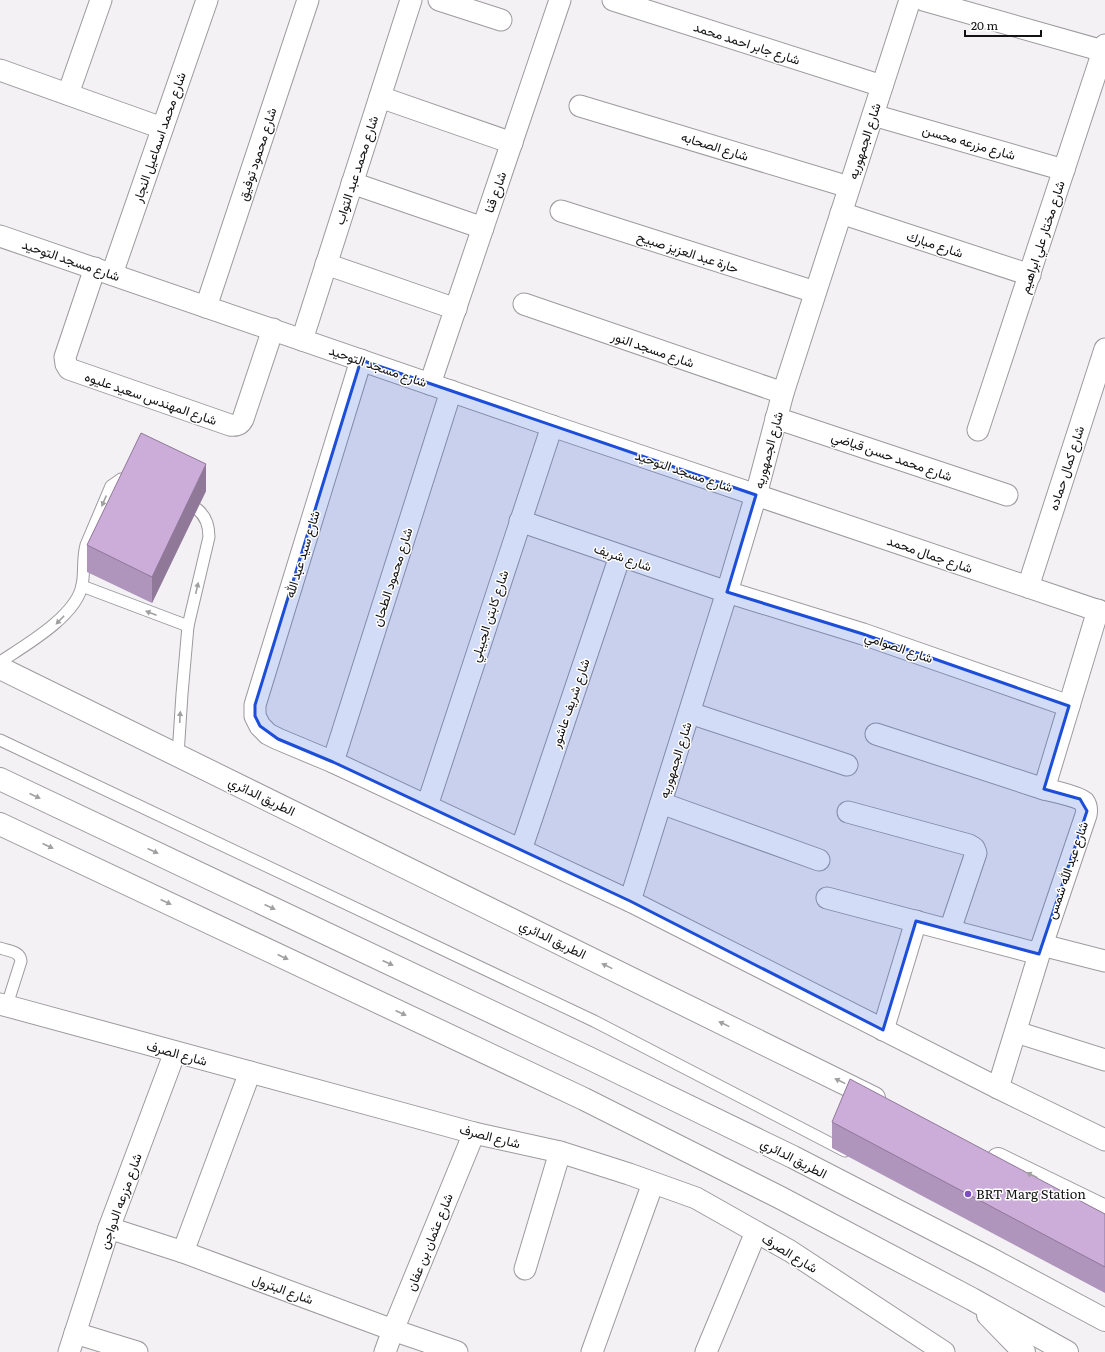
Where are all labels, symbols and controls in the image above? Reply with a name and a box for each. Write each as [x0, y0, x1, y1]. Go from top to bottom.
scale bar [965, 12, 1041, 38]
street label: شارع جابر احمد محمد [691, 16, 803, 70]
text: 20 m [971, 16, 998, 34]
street label: شارع محمد اسماعيل النجار [127, 69, 191, 206]
street label: شارع الجمهوريه [842, 100, 886, 182]
street label: شارع محمود توفيق [232, 105, 282, 203]
street label: شارع محمد عبد التواب [329, 113, 383, 227]
street label: شارع مزرعه محسن [920, 119, 1018, 165]
street label: شارع الصحابه [679, 126, 751, 166]
street label: شارع قنا [479, 169, 511, 215]
street label: شارع مختار علي ابراهيم [1014, 178, 1071, 296]
street label: شارع مبارك [904, 225, 966, 263]
street label: حارة عبد العزيز صبيح [634, 226, 742, 278]
street label: شارع مسجد التوحيد [19, 234, 123, 286]
street label: شارع مسجد النور [608, 325, 697, 373]
street label: شارع مسجد التوحيد [326, 340, 430, 392]
street label: شارع المهندس سعيد عليوه [82, 366, 220, 430]
street label: شارع الجمهوريه [748, 409, 788, 491]
street label: شارع كمال حماده [1043, 423, 1089, 513]
street label: شارع محمد حسن قياضي [829, 426, 955, 487]
street label: شارع مسجد التوحيد [632, 445, 736, 497]
one-way arrow [101, 496, 107, 508]
street label: شارع سيد عبد الله [279, 508, 325, 600]
street label: شارع محمود الطحان [367, 525, 417, 629]
street label: شارع جمال محمد [884, 530, 976, 578]
street label: شارع شريف [591, 538, 655, 576]
street label: شارع كابتن الجيبلي [465, 567, 514, 665]
one-way arrow [194, 582, 200, 594]
one-way arrow [145, 609, 157, 615]
one-way arrow [55, 615, 64, 625]
street label: شارع الصوامي [862, 626, 936, 669]
street label: شارع شريف عاشور [545, 656, 595, 751]
one-way arrow [177, 711, 184, 723]
street label: شارع الجمهوريه [653, 719, 697, 801]
street label: الطريق الدائري [225, 771, 299, 822]
one-way arrow [30, 793, 41, 799]
street label: شارع عبد الله شمس [1041, 818, 1093, 922]
one-way arrow [42, 843, 54, 849]
one-way arrow [147, 849, 159, 855]
one-way arrow [160, 899, 171, 905]
one-way arrow [265, 904, 276, 910]
street label: الطريق الدائري [516, 914, 590, 965]
one-way arrow [277, 954, 289, 960]
one-way arrow [382, 960, 394, 966]
one-way arrow [601, 963, 613, 969]
one-way arrow [395, 1010, 406, 1016]
one-way arrow [718, 1020, 729, 1027]
street label: شارع الصرف [144, 1035, 210, 1071]
one-way arrow [835, 1078, 846, 1084]
street label: شارع الصرف [457, 1119, 523, 1153]
street label: الطريق الدائري [757, 1133, 831, 1184]
street label: شارع مزرعه الدواجن [93, 1150, 147, 1252]
one-way arrow [1027, 1172, 1038, 1178]
place label: BRT Marg Station [976, 1184, 1086, 1203]
marker: BRT Marg Station [963, 1189, 973, 1199]
street label: شارع عثمان بن عفان [400, 1190, 458, 1294]
street label: شارع الصرف [758, 1228, 822, 1278]
street label: شارع البترول [250, 1269, 316, 1309]

